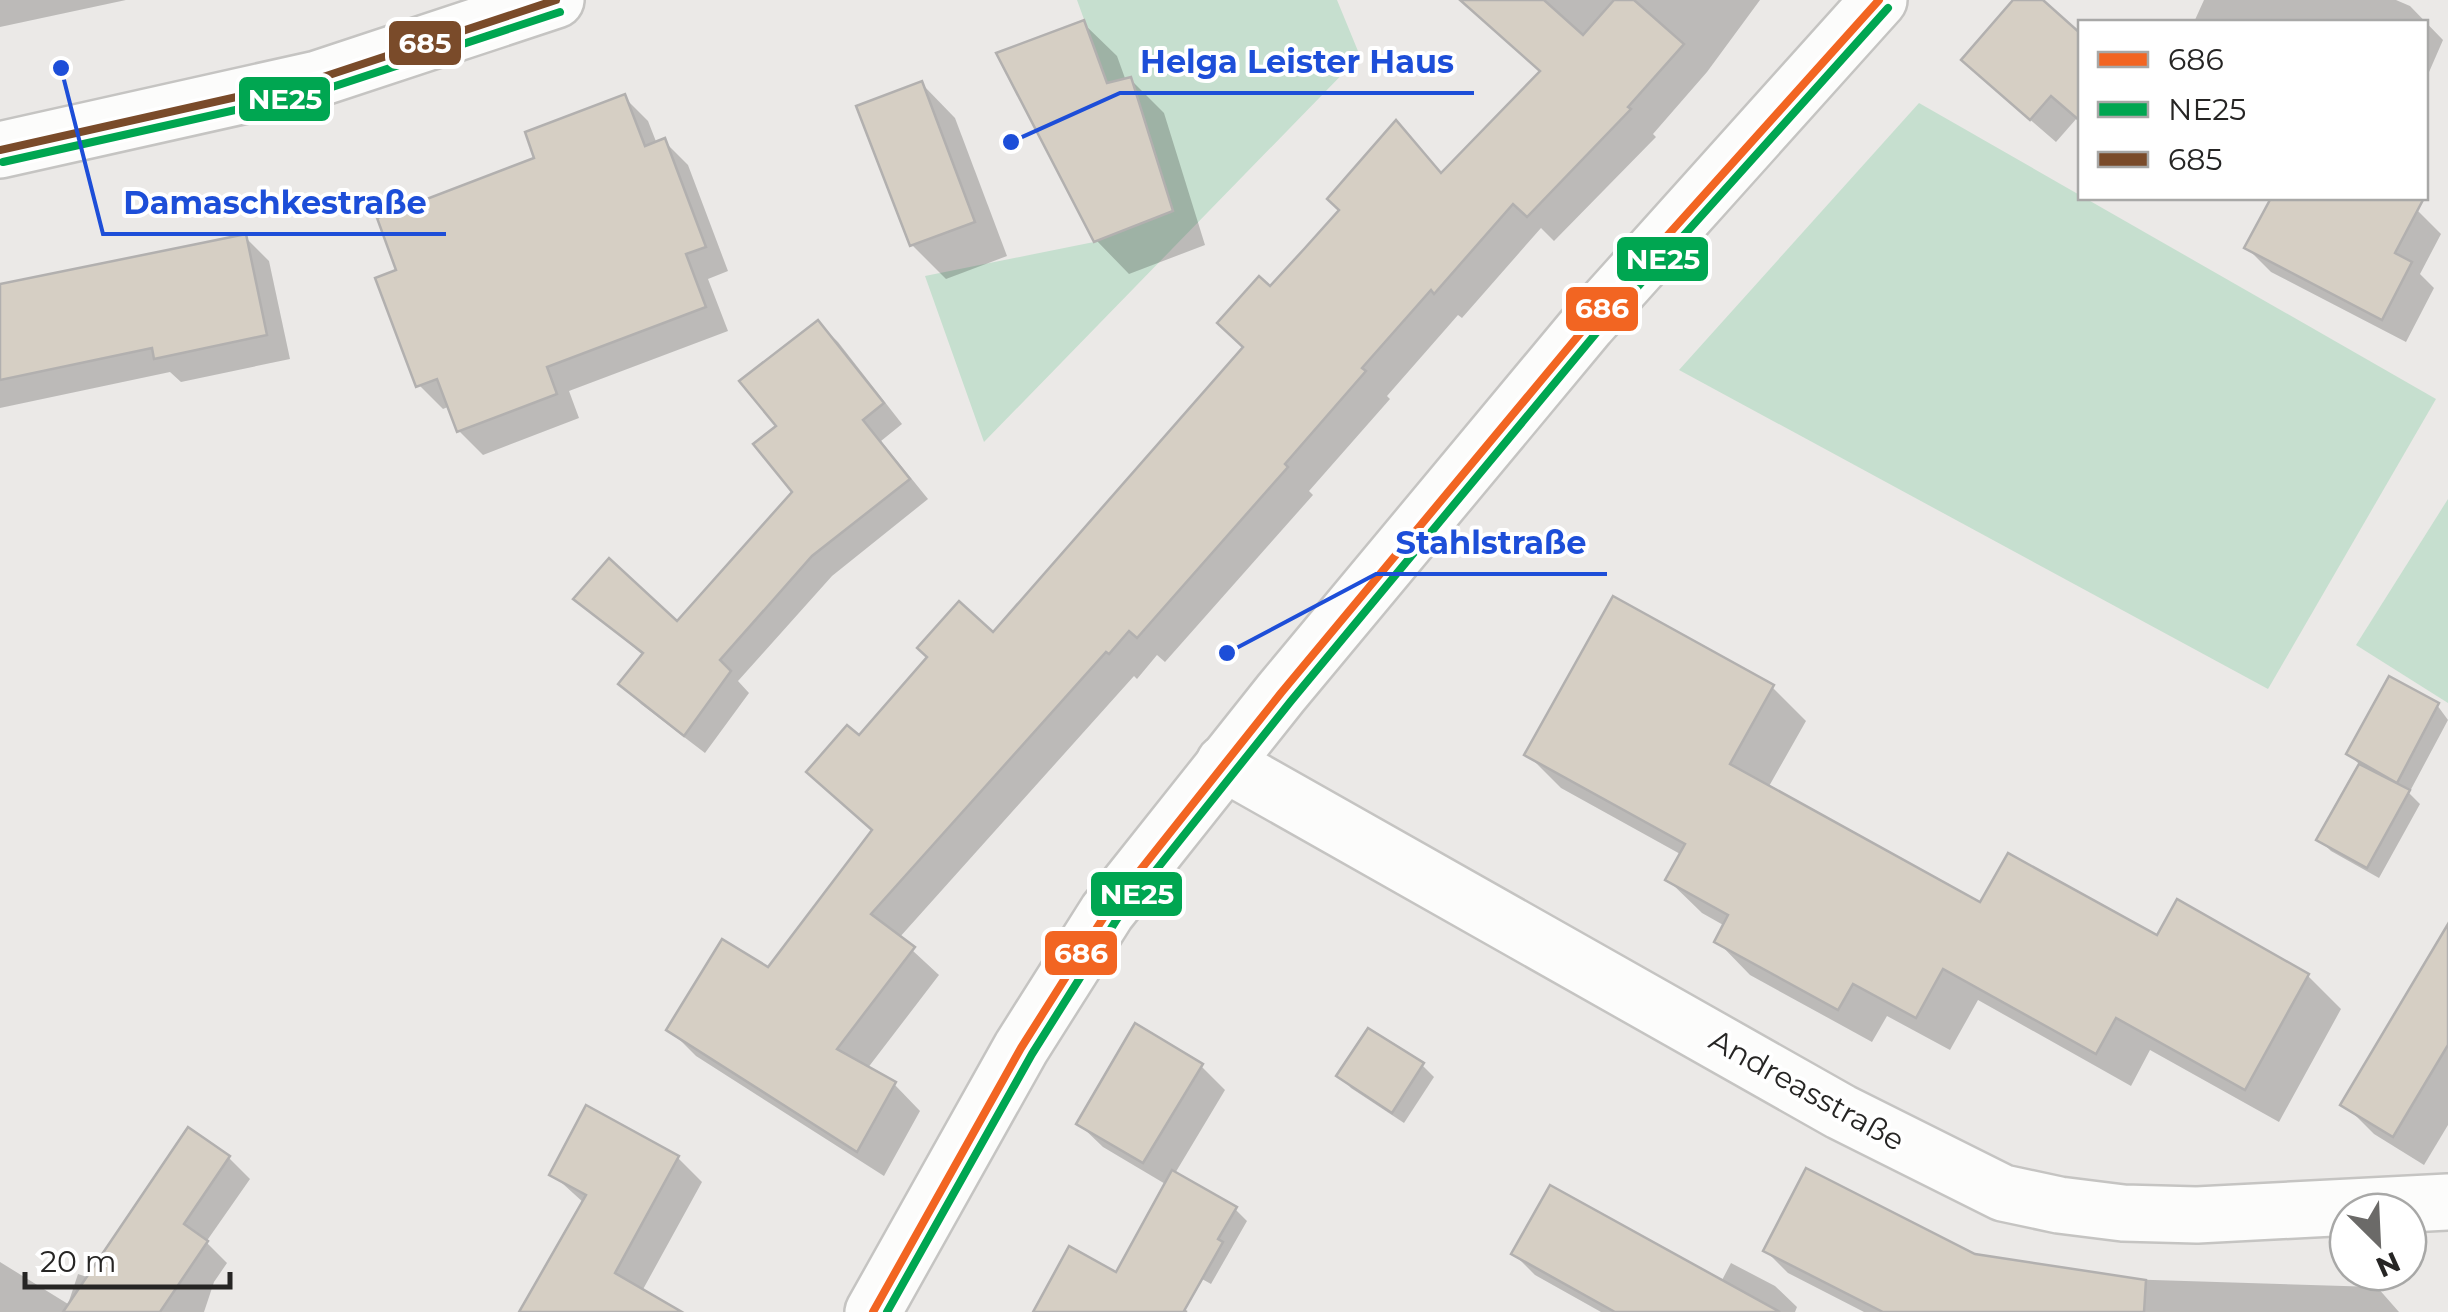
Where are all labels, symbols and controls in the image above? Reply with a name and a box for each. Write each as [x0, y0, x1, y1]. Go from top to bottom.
line badge: 685 [387, 19, 463, 67]
legend [2078, 20, 2428, 200]
text: 685 [399, 26, 451, 60]
callout: Helga Leister Haus [1120, 31, 1474, 93]
text: 686 [2168, 41, 2224, 78]
text: Helga Leister Haus [1140, 42, 1454, 81]
line badge: NE25 [237, 75, 332, 123]
text: NE25 [248, 82, 322, 116]
text: NE25 [2168, 91, 2246, 128]
text: 685 [2168, 141, 2222, 178]
callout: Damaschkestraße [103, 172, 446, 234]
text: Damaschkestraße [123, 183, 427, 222]
line badge: NE25 [1615, 235, 1710, 283]
text: NE25 [1626, 242, 1700, 276]
line badge: 686 [1564, 285, 1640, 333]
text: 686 [1575, 291, 1629, 325]
callout: Stahlstraße [1376, 512, 1607, 574]
text: Stahlstraße [1396, 523, 1586, 562]
line badge: NE25 [1089, 870, 1184, 918]
text: NE25 [1100, 877, 1174, 911]
line badge: 686 [1043, 929, 1119, 977]
text: 686 [1054, 936, 1108, 970]
street label: Andreasstraße [1703, 1021, 1911, 1159]
north arrow [2328, 1192, 2428, 1292]
scale bar [25, 1227, 230, 1289]
text: 20 m [40, 1243, 117, 1280]
text: N [2371, 1245, 2405, 1285]

